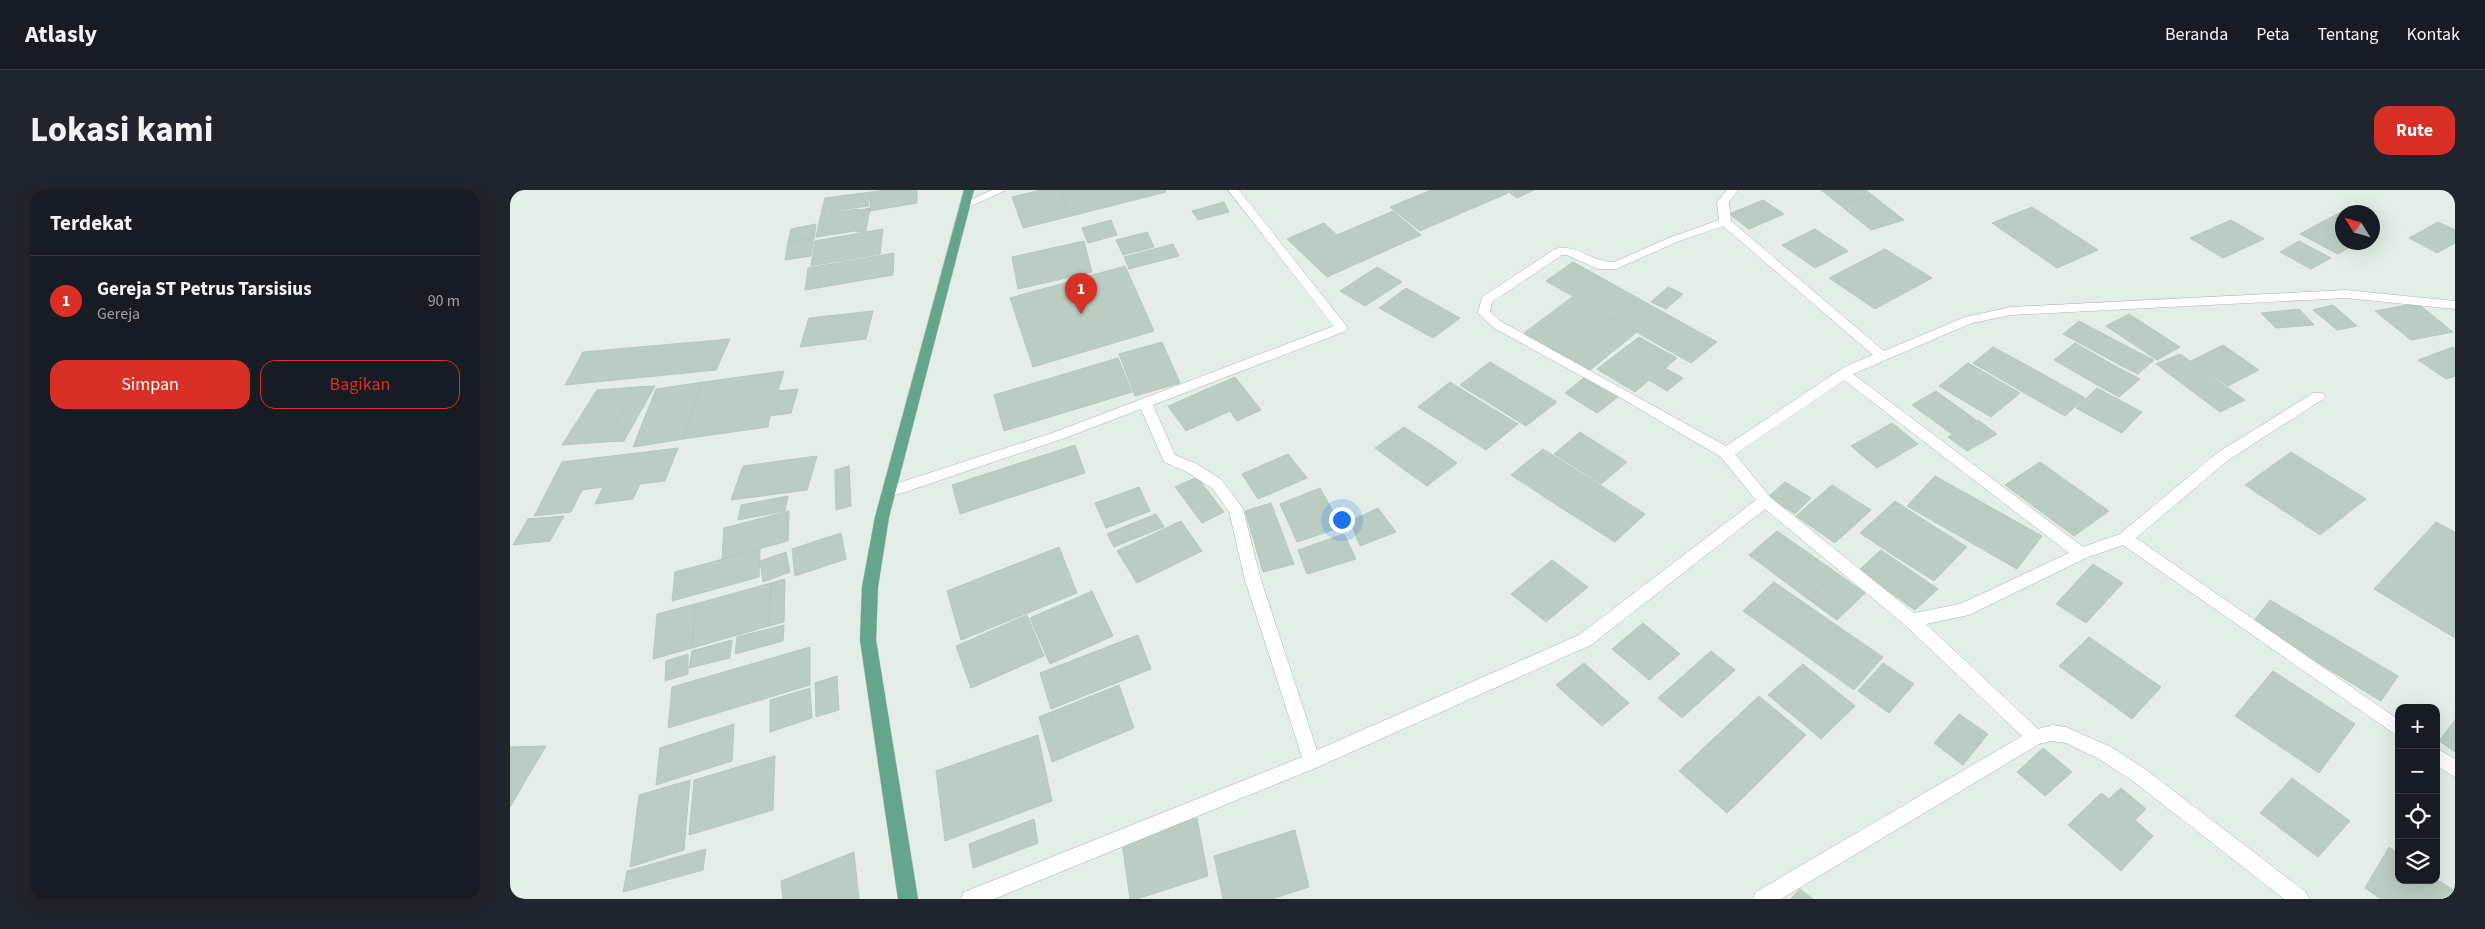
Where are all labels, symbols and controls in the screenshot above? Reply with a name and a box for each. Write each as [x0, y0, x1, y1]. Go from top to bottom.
text: Atlasly [25, 17, 97, 52]
text: Beranda [2165, 22, 2228, 47]
text: Peta [2256, 22, 2289, 47]
text: Tentang [2317, 22, 2378, 47]
text: Kontak [2406, 22, 2460, 47]
text: Lokasi kami [30, 105, 213, 155]
button: Rute [2374, 106, 2455, 155]
north arrow [2335, 205, 2380, 250]
text: Terdekat [50, 208, 132, 238]
pin: 1 [1065, 273, 1097, 314]
text: Gereja ST Petrus Tarsisius [97, 276, 312, 303]
text: 1 [62, 290, 70, 312]
text: 90 m [428, 290, 460, 312]
text: Gereja [97, 303, 140, 325]
button: Simpan [50, 360, 250, 409]
button: Bagikan [260, 360, 460, 409]
your location [1329, 507, 1355, 533]
map controls [2395, 704, 2440, 884]
button: + [2395, 704, 2440, 749]
button: − [2395, 749, 2440, 794]
button: locate [2395, 794, 2440, 839]
button: layers [2395, 839, 2440, 884]

